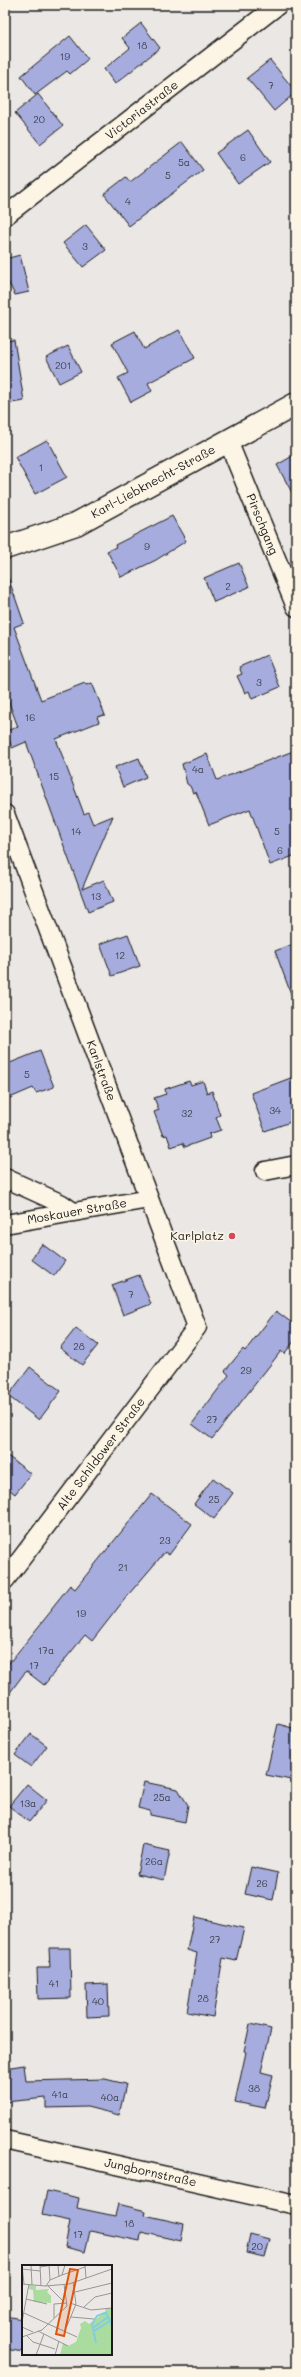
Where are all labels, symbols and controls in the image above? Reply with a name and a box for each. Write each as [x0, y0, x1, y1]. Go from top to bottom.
house number: 18 [137, 38, 147, 52]
house number: 19 [60, 49, 70, 63]
street label: Victoriastraße [102, 76, 181, 143]
house number: 7 [268, 78, 274, 92]
house number: 20 [33, 112, 45, 126]
house number: 6 [240, 150, 246, 164]
house number: 5a [178, 155, 190, 169]
house number: 5 [165, 168, 171, 182]
house number: 4 [125, 194, 131, 208]
house number: 3 [82, 239, 88, 253]
house number: 201 [55, 358, 71, 372]
street label: Karl-Liebknecht-Straße [88, 441, 218, 521]
house number: 1 [39, 460, 43, 474]
street label: Pirschgang [243, 491, 283, 557]
house number: 9 [144, 539, 150, 553]
house number: 2 [225, 579, 231, 593]
house number: 3 [256, 675, 262, 689]
house number: 16 [25, 710, 35, 724]
house number: 4a [192, 762, 204, 776]
house number: 15 [49, 769, 59, 783]
house number: 14 [71, 824, 81, 838]
house number: 5 [274, 824, 280, 838]
house number: 6 [277, 843, 283, 857]
house number: 13 [91, 889, 101, 903]
house number: 12 [115, 948, 125, 962]
street label: Karlstraße [83, 1038, 121, 1103]
house number: 5 [24, 1067, 30, 1081]
house number: 34 [269, 1103, 281, 1117]
house number: 32 [181, 1106, 193, 1120]
street label: Moskauer Straße [26, 1194, 128, 1227]
place label: Karlplatz [170, 1227, 224, 1243]
marker: Karlplatz [227, 1231, 237, 1241]
house number: 7 [128, 1287, 134, 1301]
house number: 28 [73, 1339, 85, 1353]
house number: 29 [240, 1363, 252, 1377]
street label: Alte Schildower Straße [53, 1394, 148, 1513]
house number: 27 [206, 1412, 218, 1426]
house number: 25 [208, 1492, 220, 1506]
house number: 23 [159, 1533, 171, 1547]
house number: 21 [118, 1560, 128, 1574]
house number: 19 [76, 1606, 86, 1620]
house number: 17a [38, 1643, 54, 1657]
house number: 17 [29, 1658, 39, 1672]
house number: 25a [153, 1790, 171, 1804]
house number: 13a [20, 1796, 36, 1810]
house number: 26a [145, 1854, 163, 1868]
house number: 26 [256, 1876, 268, 1890]
house number: 27 [209, 1932, 221, 1946]
house number: 41 [49, 1976, 59, 1990]
house number: 28 [197, 1991, 209, 2005]
house number: 40 [92, 1994, 104, 2008]
house number: 38 [248, 2081, 260, 2095]
house number: 41a [52, 2087, 68, 2101]
house number: 40a [101, 2090, 119, 2104]
street label: Jungbornstraße [103, 2153, 198, 2190]
house number: 18 [124, 2216, 134, 2230]
house number: 17 [73, 2227, 83, 2241]
house number: 20 [251, 2239, 263, 2253]
inset map [22, 2265, 112, 2355]

